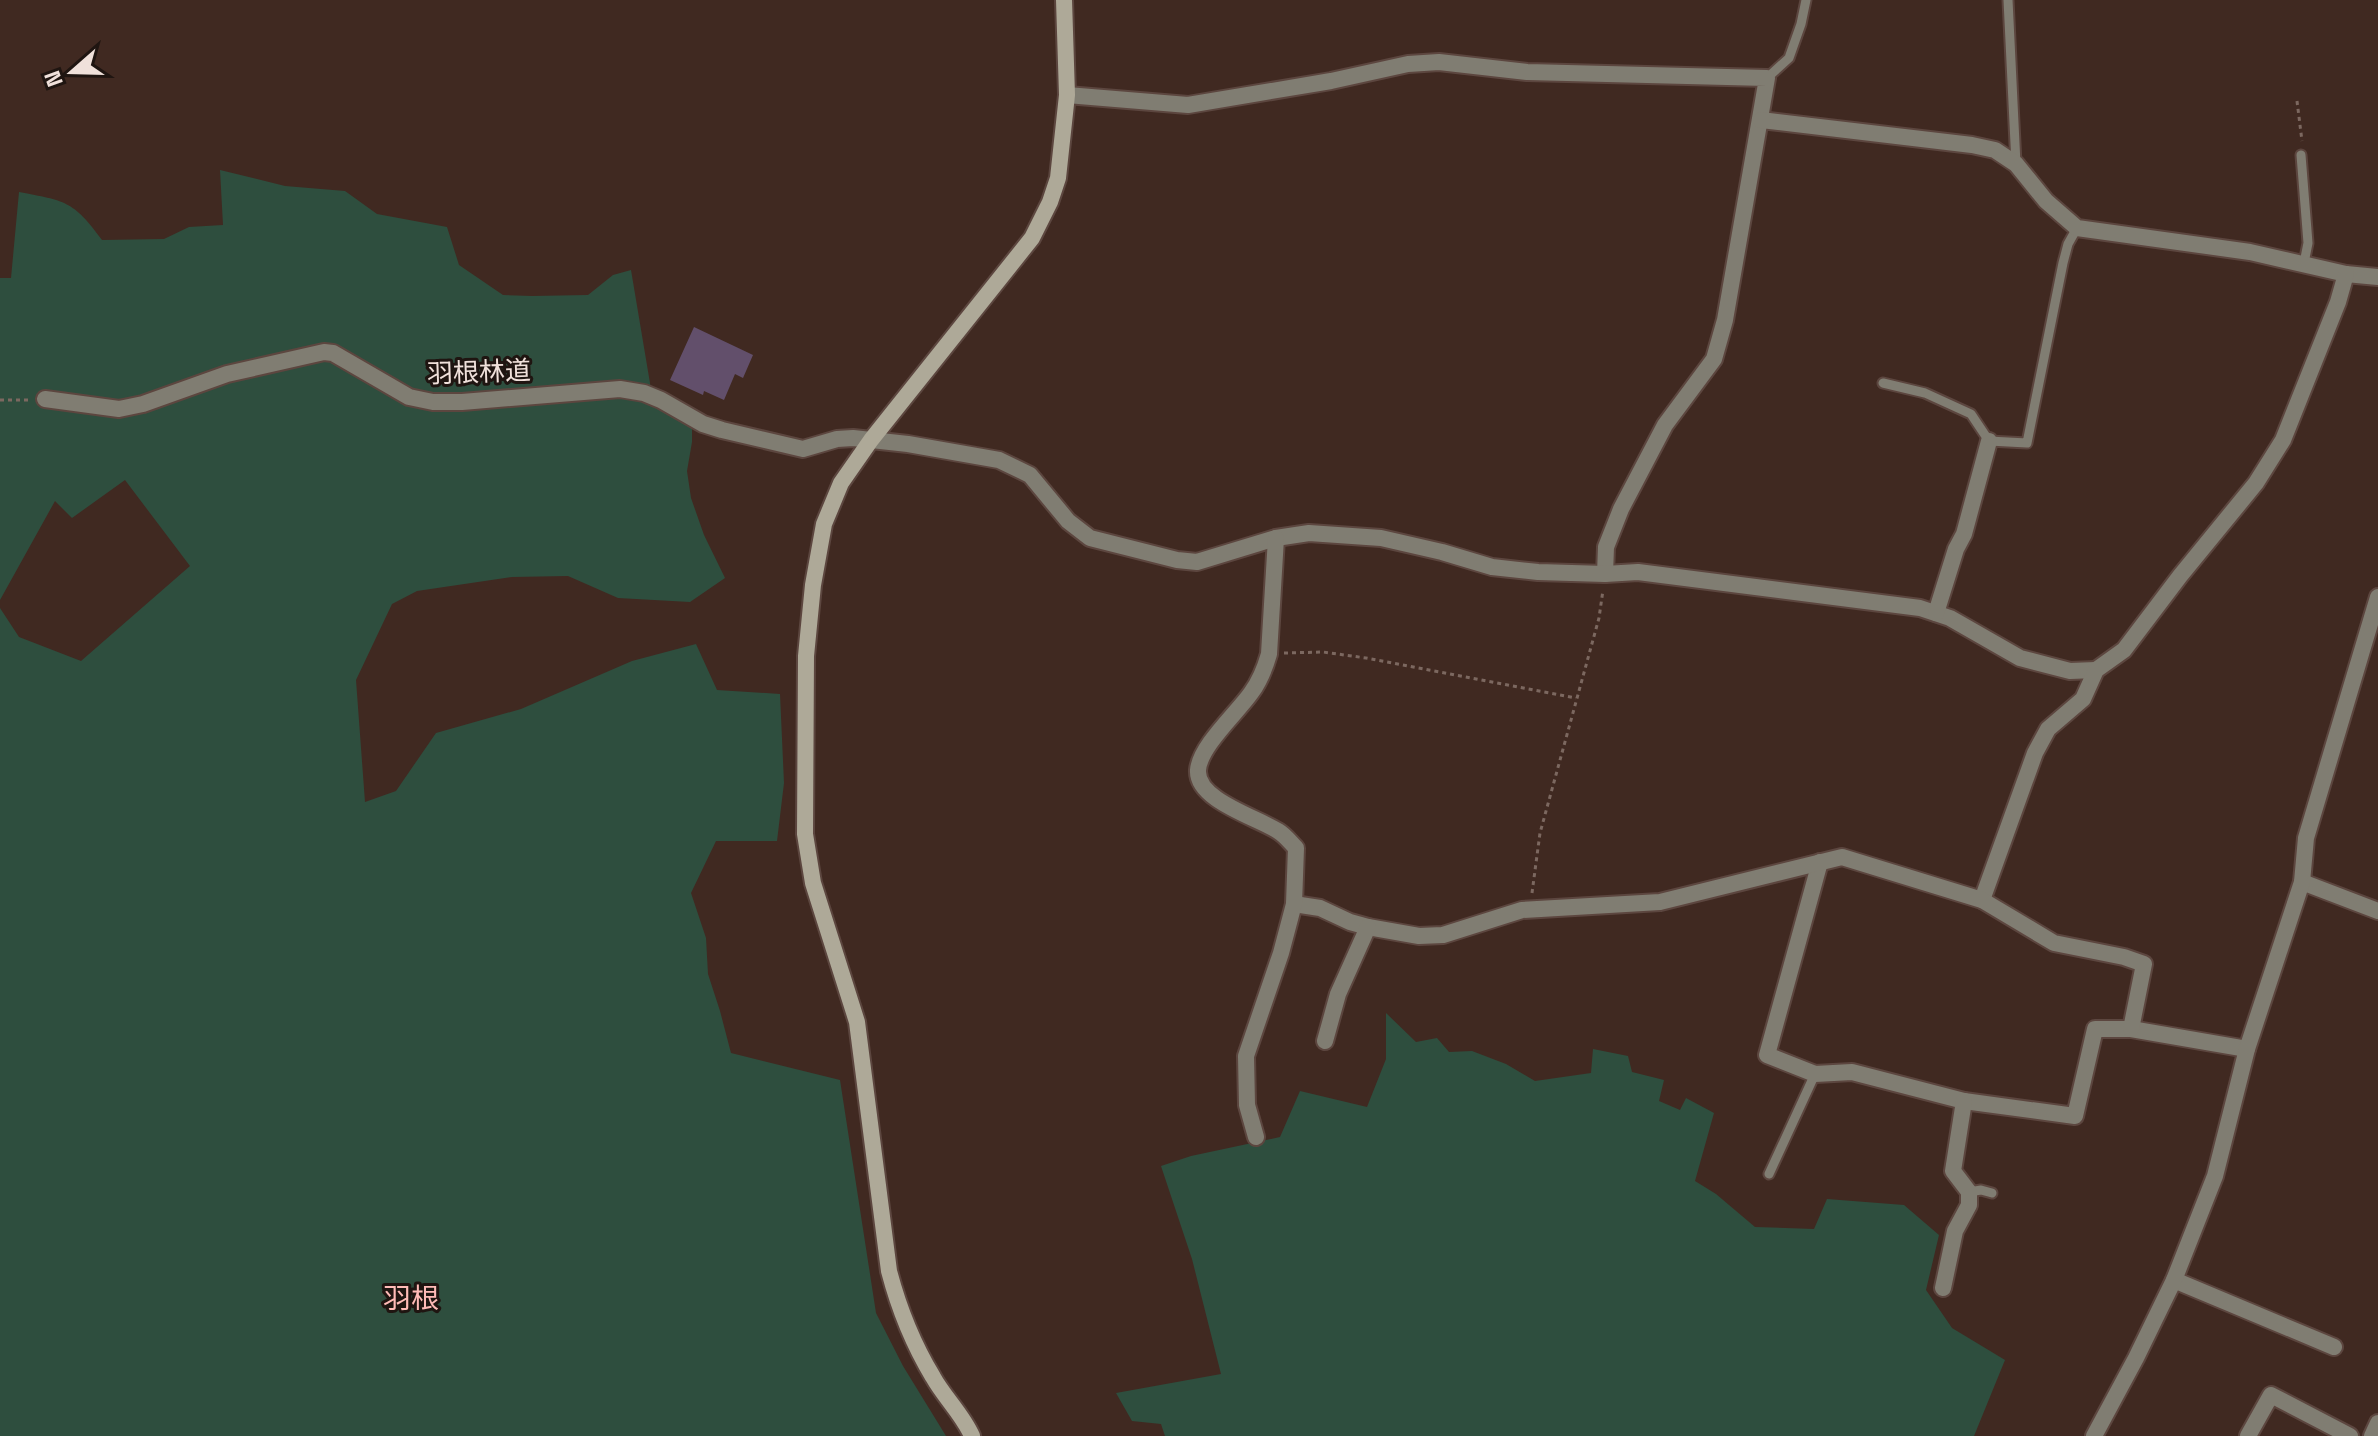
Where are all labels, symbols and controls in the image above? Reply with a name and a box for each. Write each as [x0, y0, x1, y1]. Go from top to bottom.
north arrow [32, 32, 112, 112]
text: N [38, 67, 69, 91]
street label: 羽根林道 [426, 353, 532, 391]
district label: 羽根 [383, 1280, 439, 1316]

